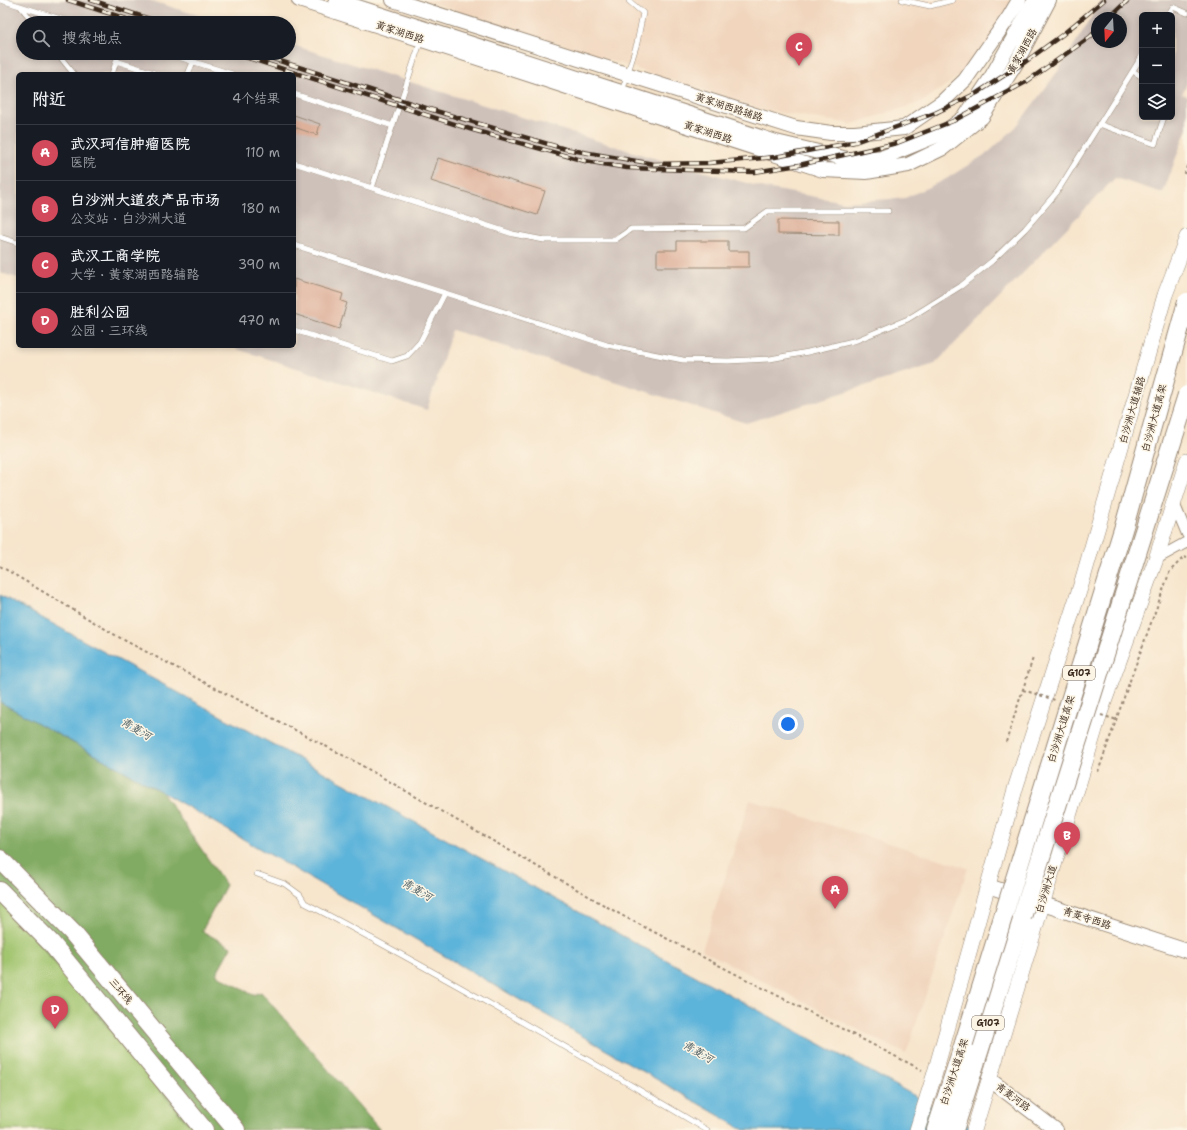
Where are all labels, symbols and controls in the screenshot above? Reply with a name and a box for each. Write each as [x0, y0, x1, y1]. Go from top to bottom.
north arrow [1091, 12, 1127, 48]
map controls [1139, 12, 1175, 120]
button: + [1139, 12, 1175, 48]
search box [16, 16, 296, 60]
street label: 黄家湖西路 [374, 18, 426, 46]
street label: 黄家湖西路 [1004, 26, 1040, 76]
icon: search [30, 27, 52, 49]
text: 搜索地点 [62, 28, 122, 48]
pin: C [786, 33, 812, 66]
button: − [1139, 48, 1175, 84]
button: layers [1139, 84, 1175, 120]
text: 附近 [32, 88, 66, 110]
text: 4个结果 [232, 90, 280, 107]
street label: 黄家湖西路辅路 [694, 90, 764, 124]
street label: 黄家湖西路 [682, 118, 734, 146]
text: 武汉珂信肿瘤医院 [70, 134, 190, 154]
text: A [40, 144, 50, 161]
text: 110 m [245, 144, 280, 161]
text: 医院 [70, 154, 96, 171]
text: 白沙洲大道农产品市场 [70, 190, 220, 210]
text: B [41, 200, 49, 217]
text: 180 m [241, 200, 280, 217]
text: 公交站 · 白沙洲大道 [70, 210, 187, 227]
text: 武汉工商学院 [70, 246, 160, 266]
text: C [41, 256, 49, 273]
text: 390 m [238, 256, 280, 273]
text: 大学 · 黄家湖西路辅路 [70, 266, 200, 283]
text: 胜利公园 [70, 302, 130, 322]
text: D [40, 312, 50, 329]
text: 470 m [238, 312, 280, 329]
text: 公园 · 三环线 [70, 322, 148, 339]
street label: 白沙洲大道辅路 [1116, 375, 1148, 445]
street label: 白沙洲大道高架 [1139, 383, 1169, 453]
road number: G107 [1063, 666, 1095, 680]
street label: 白沙洲大道高架 [1045, 694, 1077, 764]
water label: 青菱河 [118, 714, 156, 745]
your location [778, 714, 798, 734]
pin: B [1054, 822, 1080, 855]
street label: 白沙洲大道 [1032, 863, 1060, 915]
water label: 青菱河 [399, 875, 437, 906]
pin: A [822, 876, 848, 909]
street label: 青菱寺西路 [1061, 904, 1113, 932]
street label: 三环线 [106, 975, 136, 1007]
pin: D [42, 996, 68, 1029]
road number: G107 [972, 1016, 1004, 1030]
water label: 青菱河 [680, 1037, 718, 1068]
street label: 白沙洲大道高架 [937, 1037, 971, 1107]
street label: 青菱河路 [993, 1080, 1033, 1114]

